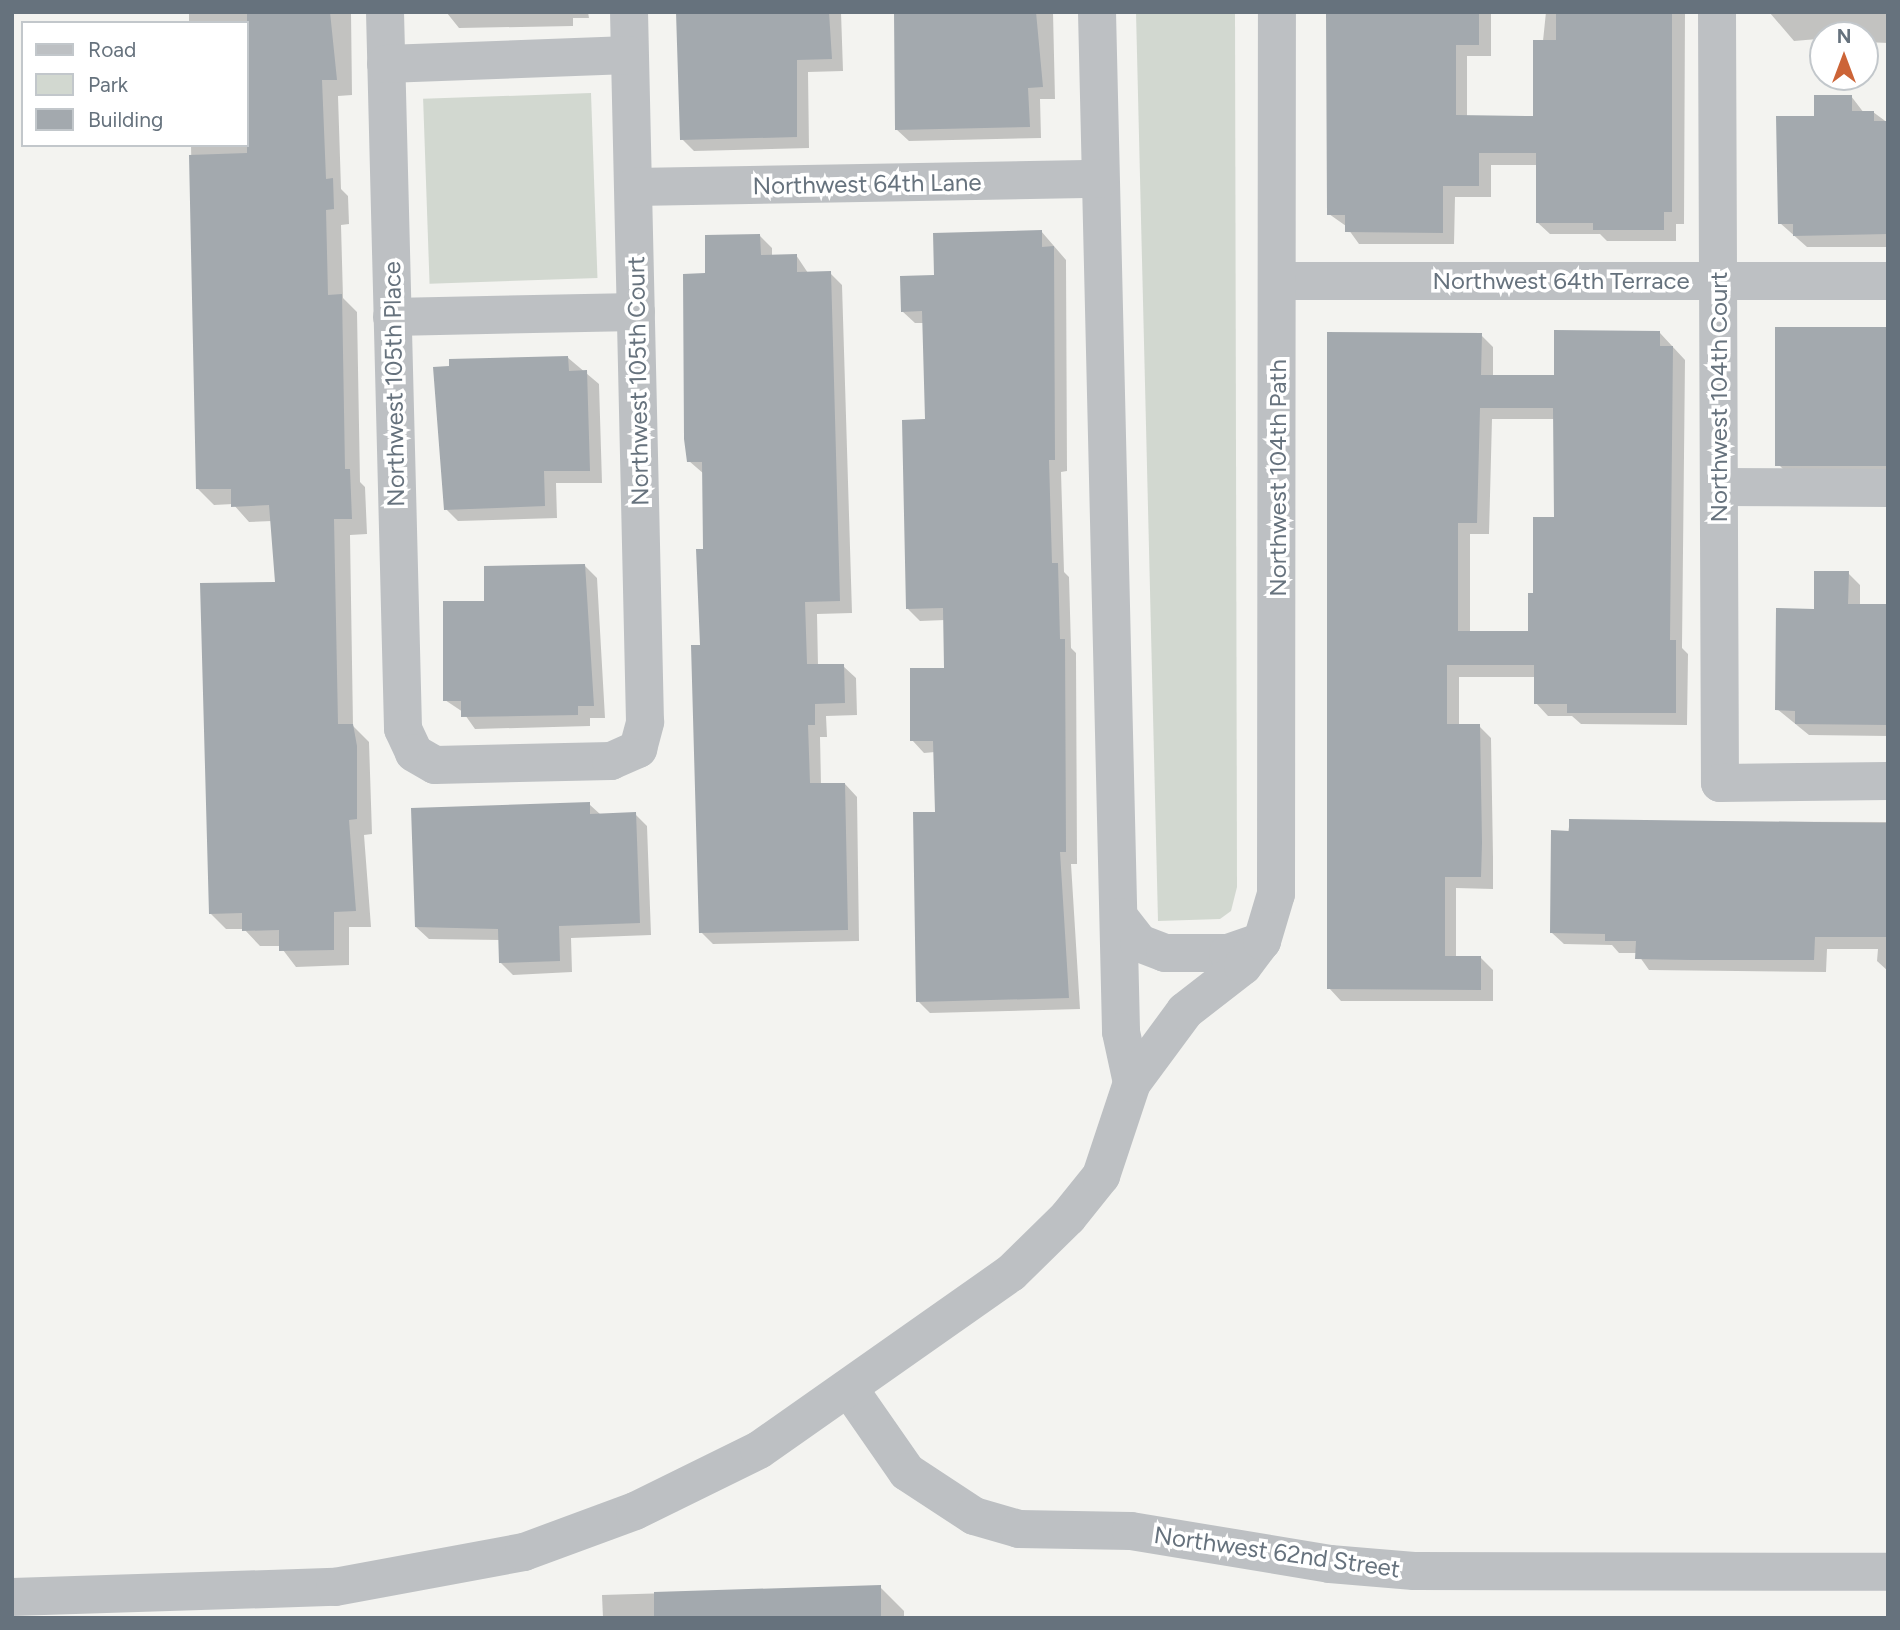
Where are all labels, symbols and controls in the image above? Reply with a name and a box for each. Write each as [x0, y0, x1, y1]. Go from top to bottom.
legend [21, 21, 248, 147]
north arrow [1809, 21, 1879, 91]
text: N [1837, 25, 1851, 48]
text: Road [88, 37, 136, 62]
text: Park [88, 72, 128, 97]
text: Building [88, 107, 163, 132]
street label: Northwest 64th Lane [752, 168, 982, 200]
street label: Northwest 105th Court [621, 256, 655, 506]
street label: Northwest 105th Place [377, 261, 411, 507]
street label: Northwest 64th Terrace [1432, 267, 1690, 295]
street label: Northwest 104th Court [1705, 271, 1733, 523]
street label: Northwest 104th Path [1264, 359, 1292, 597]
street label: Northwest 62nd Street [1152, 1520, 1402, 1584]

